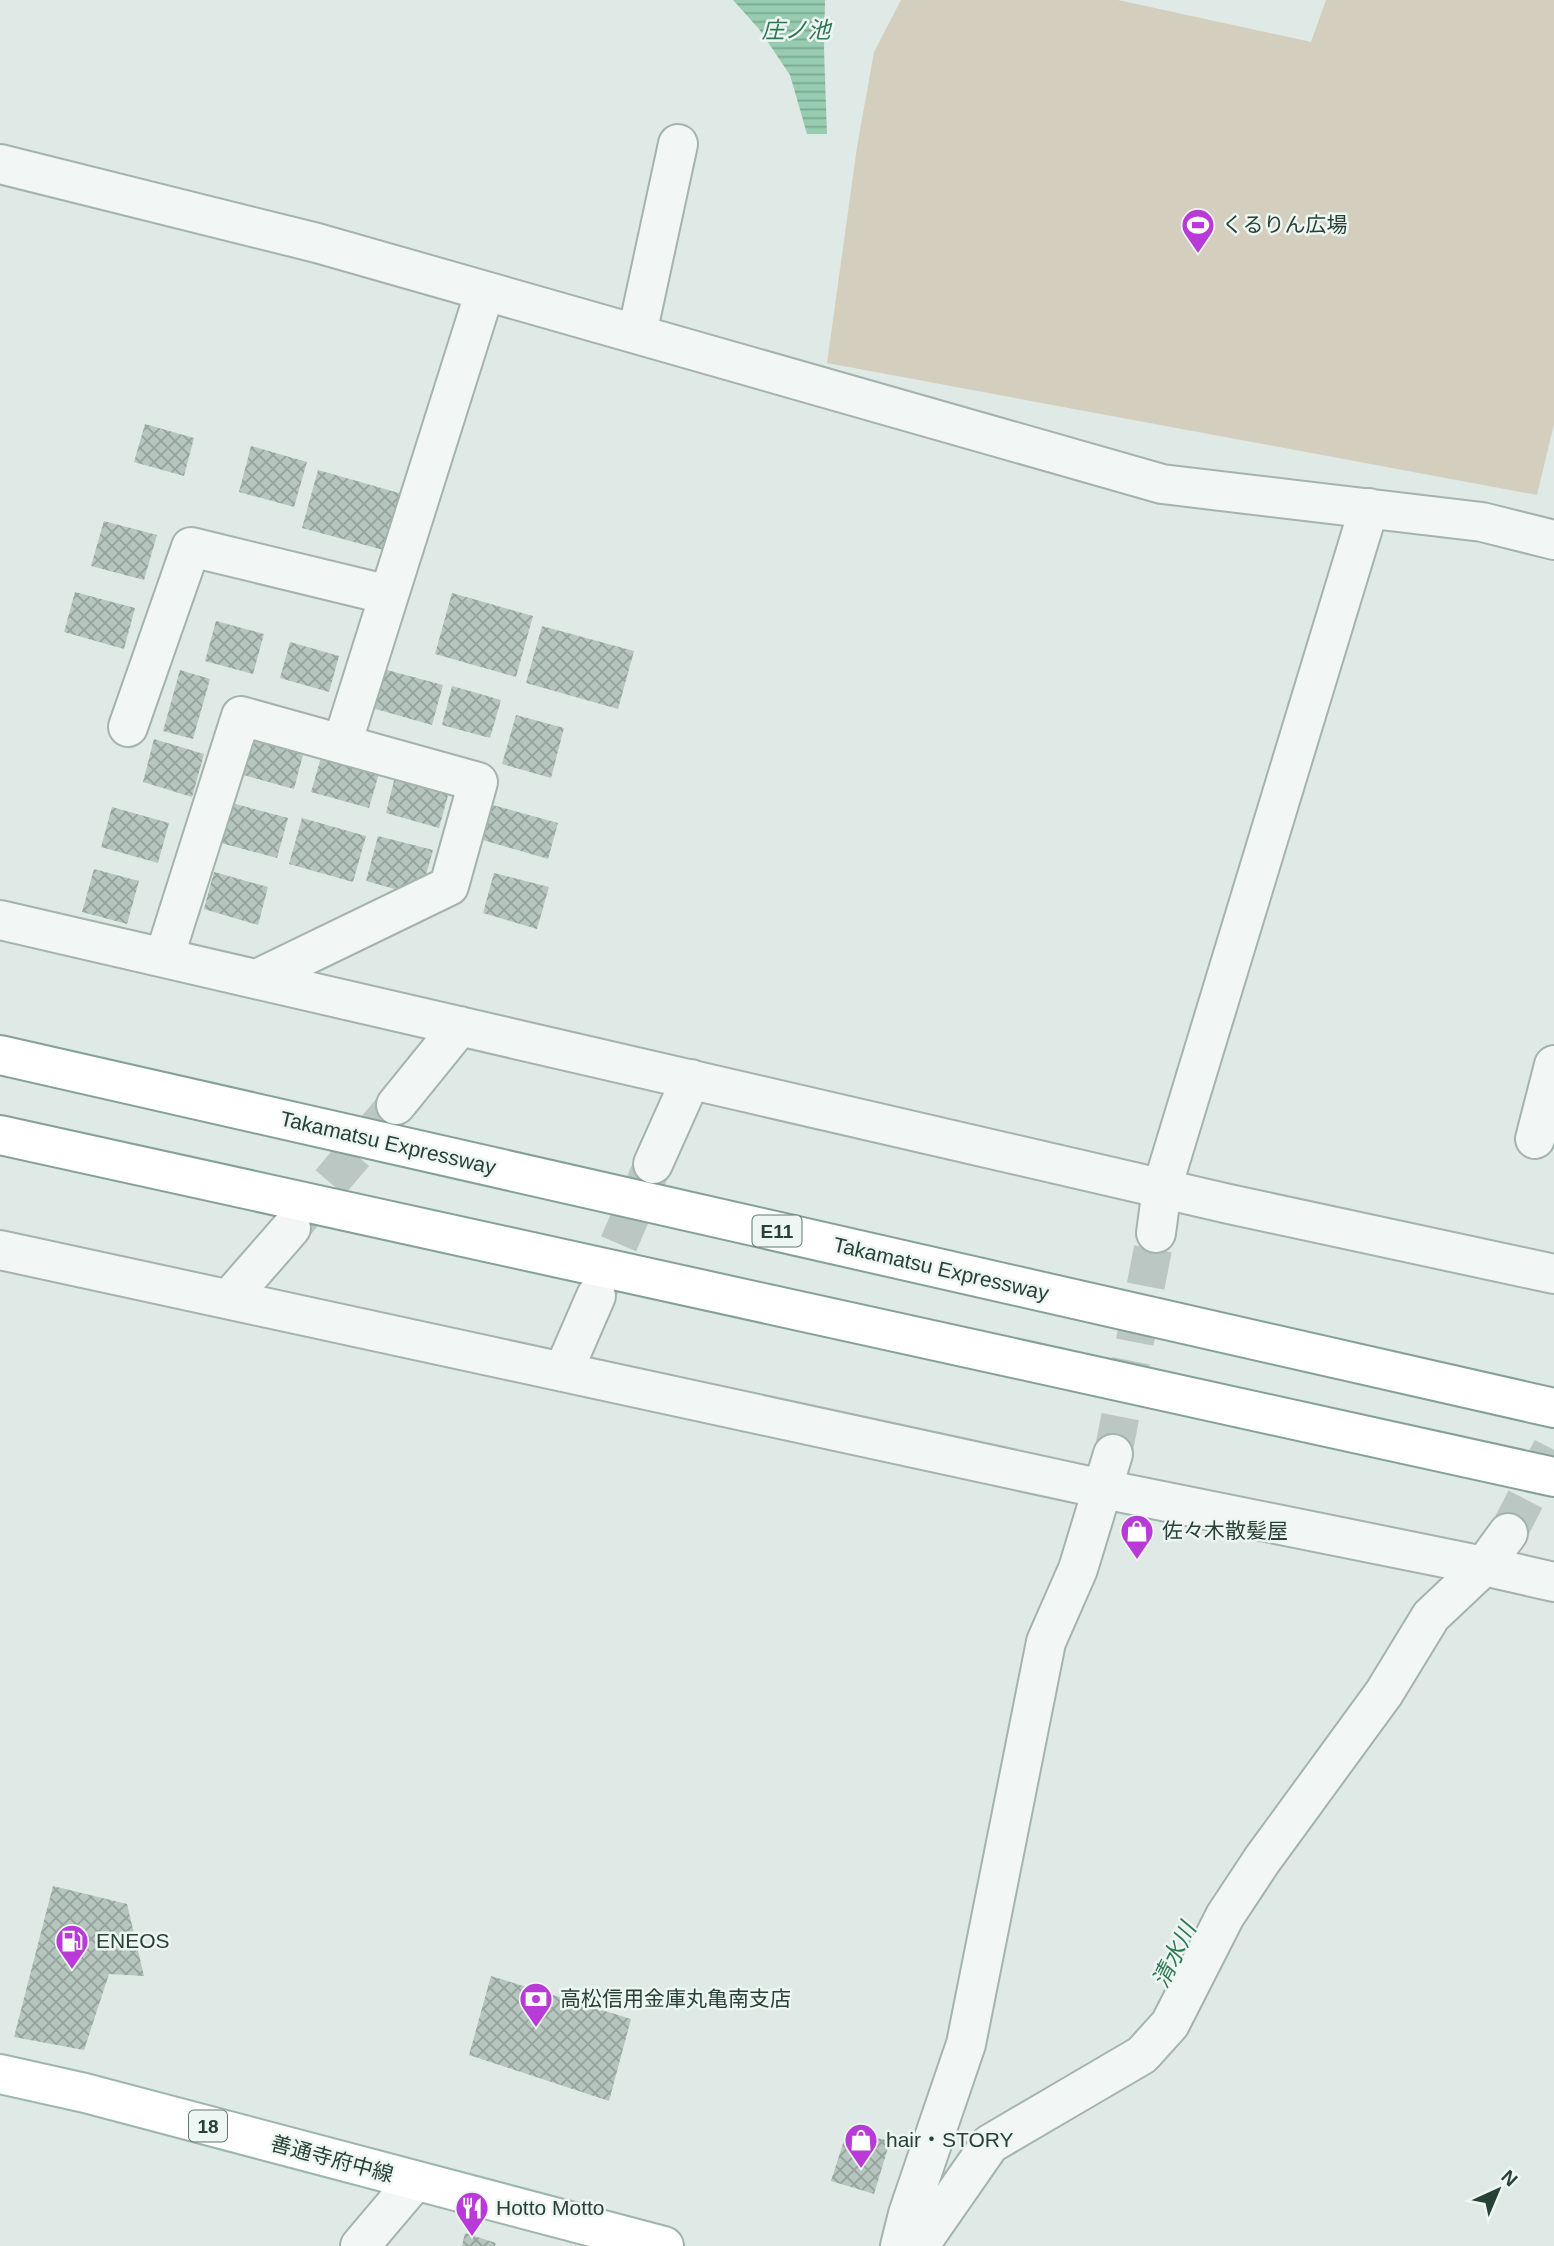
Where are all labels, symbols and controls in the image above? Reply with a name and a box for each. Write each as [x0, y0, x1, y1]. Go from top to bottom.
water label: 庄ノ池 [762, 17, 833, 43]
sports icon: くるりん広場 [1179, 206, 1217, 255]
place label: くるりん広場 [1222, 213, 1348, 236]
street label: Takamatsu Expressway [278, 1106, 499, 1179]
road number: E11 [752, 1216, 802, 1246]
street label: Takamatsu Expressway [831, 1232, 1052, 1305]
shop icon: 佐々木散髪屋 [1118, 1512, 1156, 1561]
place label: 佐々木散髪屋 [1162, 1519, 1288, 1542]
water label: 清水川 [1147, 1916, 1202, 1992]
fuel station icon: ENEOS [53, 1922, 91, 1971]
place label: ENEOS [96, 1929, 170, 1952]
bank icon: 高松信用金庫丸亀南支店 [517, 1980, 555, 2029]
place label: 高松信用金庫丸亀南支店 [560, 1987, 791, 2010]
road number: 18 [189, 2110, 227, 2142]
shop icon: hair・STORY [842, 2121, 880, 2170]
place label: hair・STORY [886, 2128, 1014, 2151]
street label: 善通寺府中線 [268, 2131, 396, 2186]
north arrow [1463, 2155, 1533, 2225]
text: N [1497, 2166, 1522, 2190]
restaurant icon: Hotto Motto [453, 2189, 491, 2238]
place label: Hotto Motto [496, 2196, 605, 2219]

